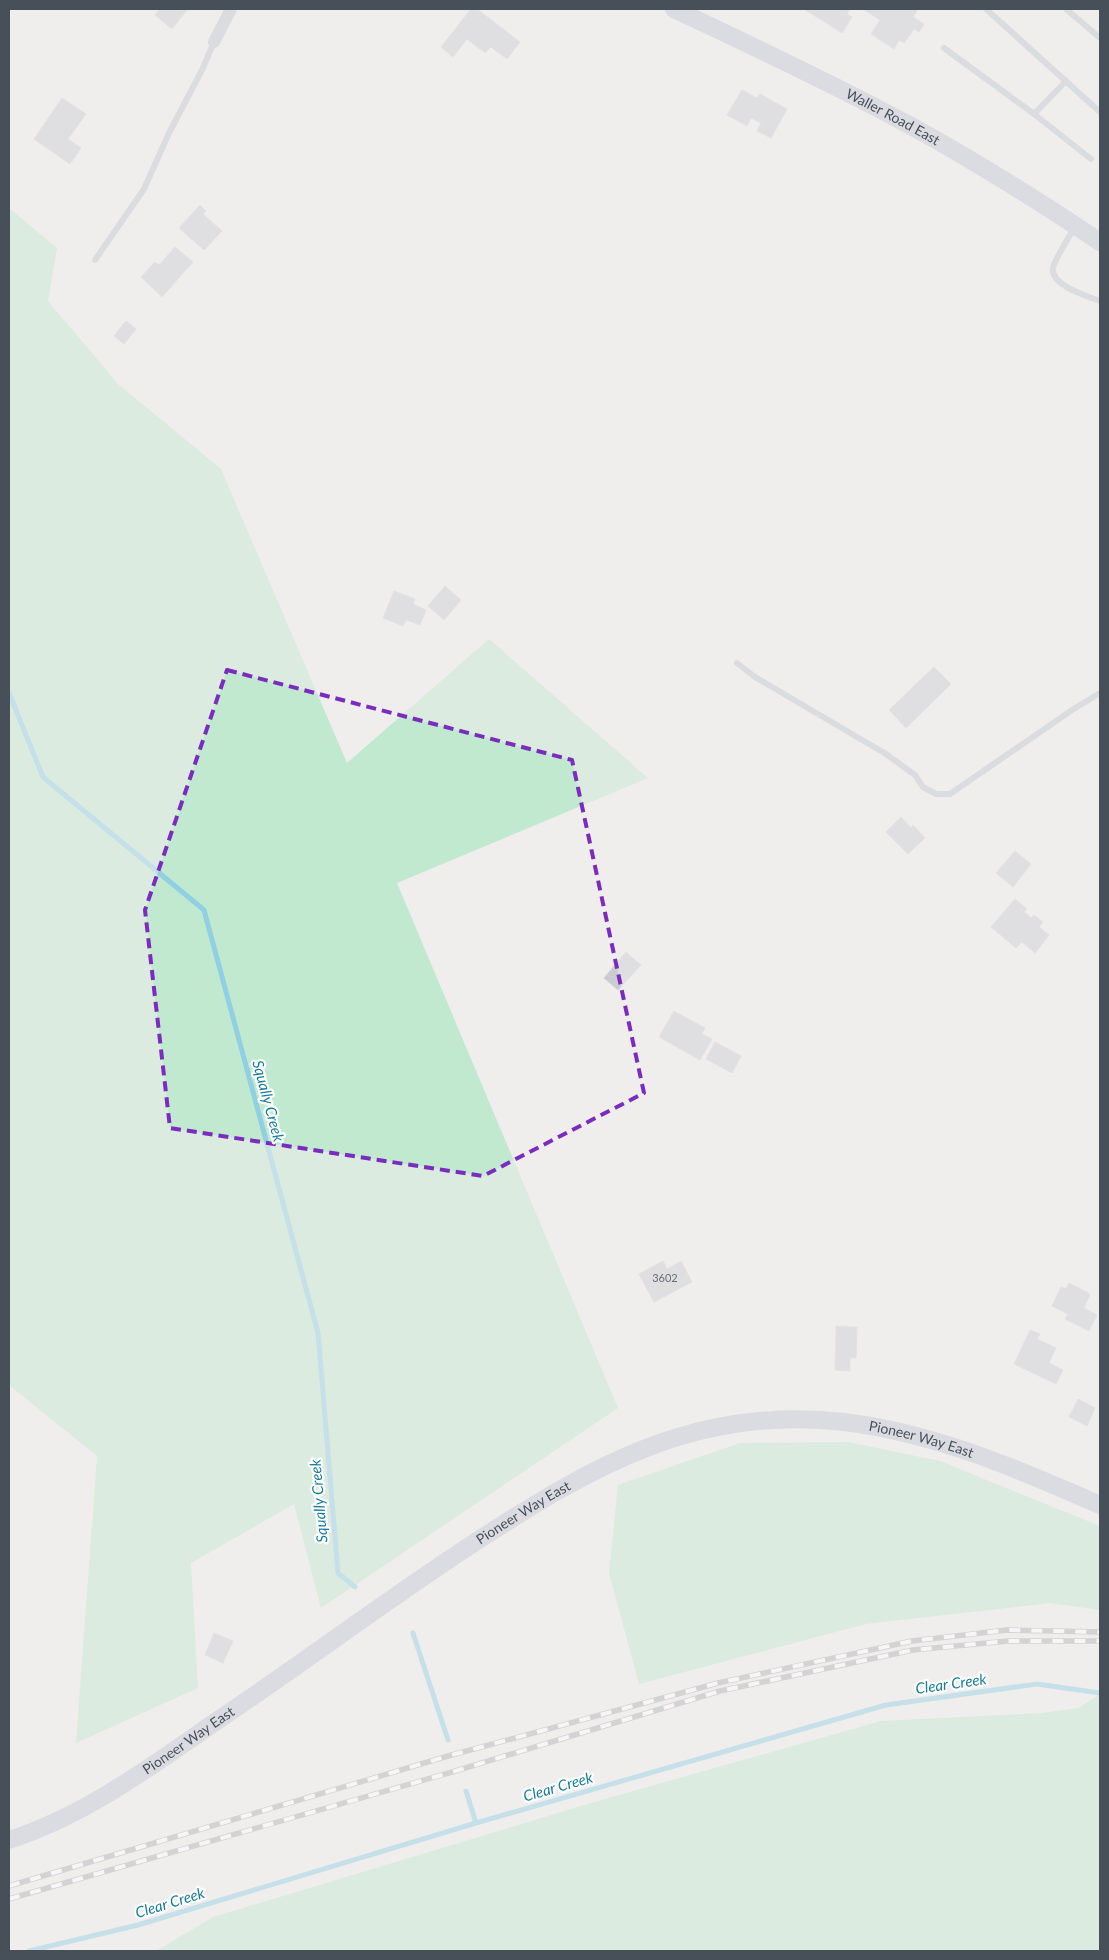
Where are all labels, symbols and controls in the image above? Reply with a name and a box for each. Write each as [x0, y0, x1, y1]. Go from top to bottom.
street label: Waller Road East [843, 84, 943, 148]
water label: Squally Creek [249, 1058, 289, 1144]
house number: 3602 [652, 1271, 678, 1284]
street label: Pioneer Way East [868, 1417, 976, 1461]
water label: Squally Creek [305, 1458, 331, 1543]
street label: Pioneer Way East [473, 1477, 573, 1547]
water label: Clear Creek [914, 1669, 988, 1697]
street label: Pioneer Way East [139, 1703, 237, 1778]
water label: Clear Creek [521, 1767, 595, 1805]
water label: Clear Creek [133, 1883, 207, 1921]

